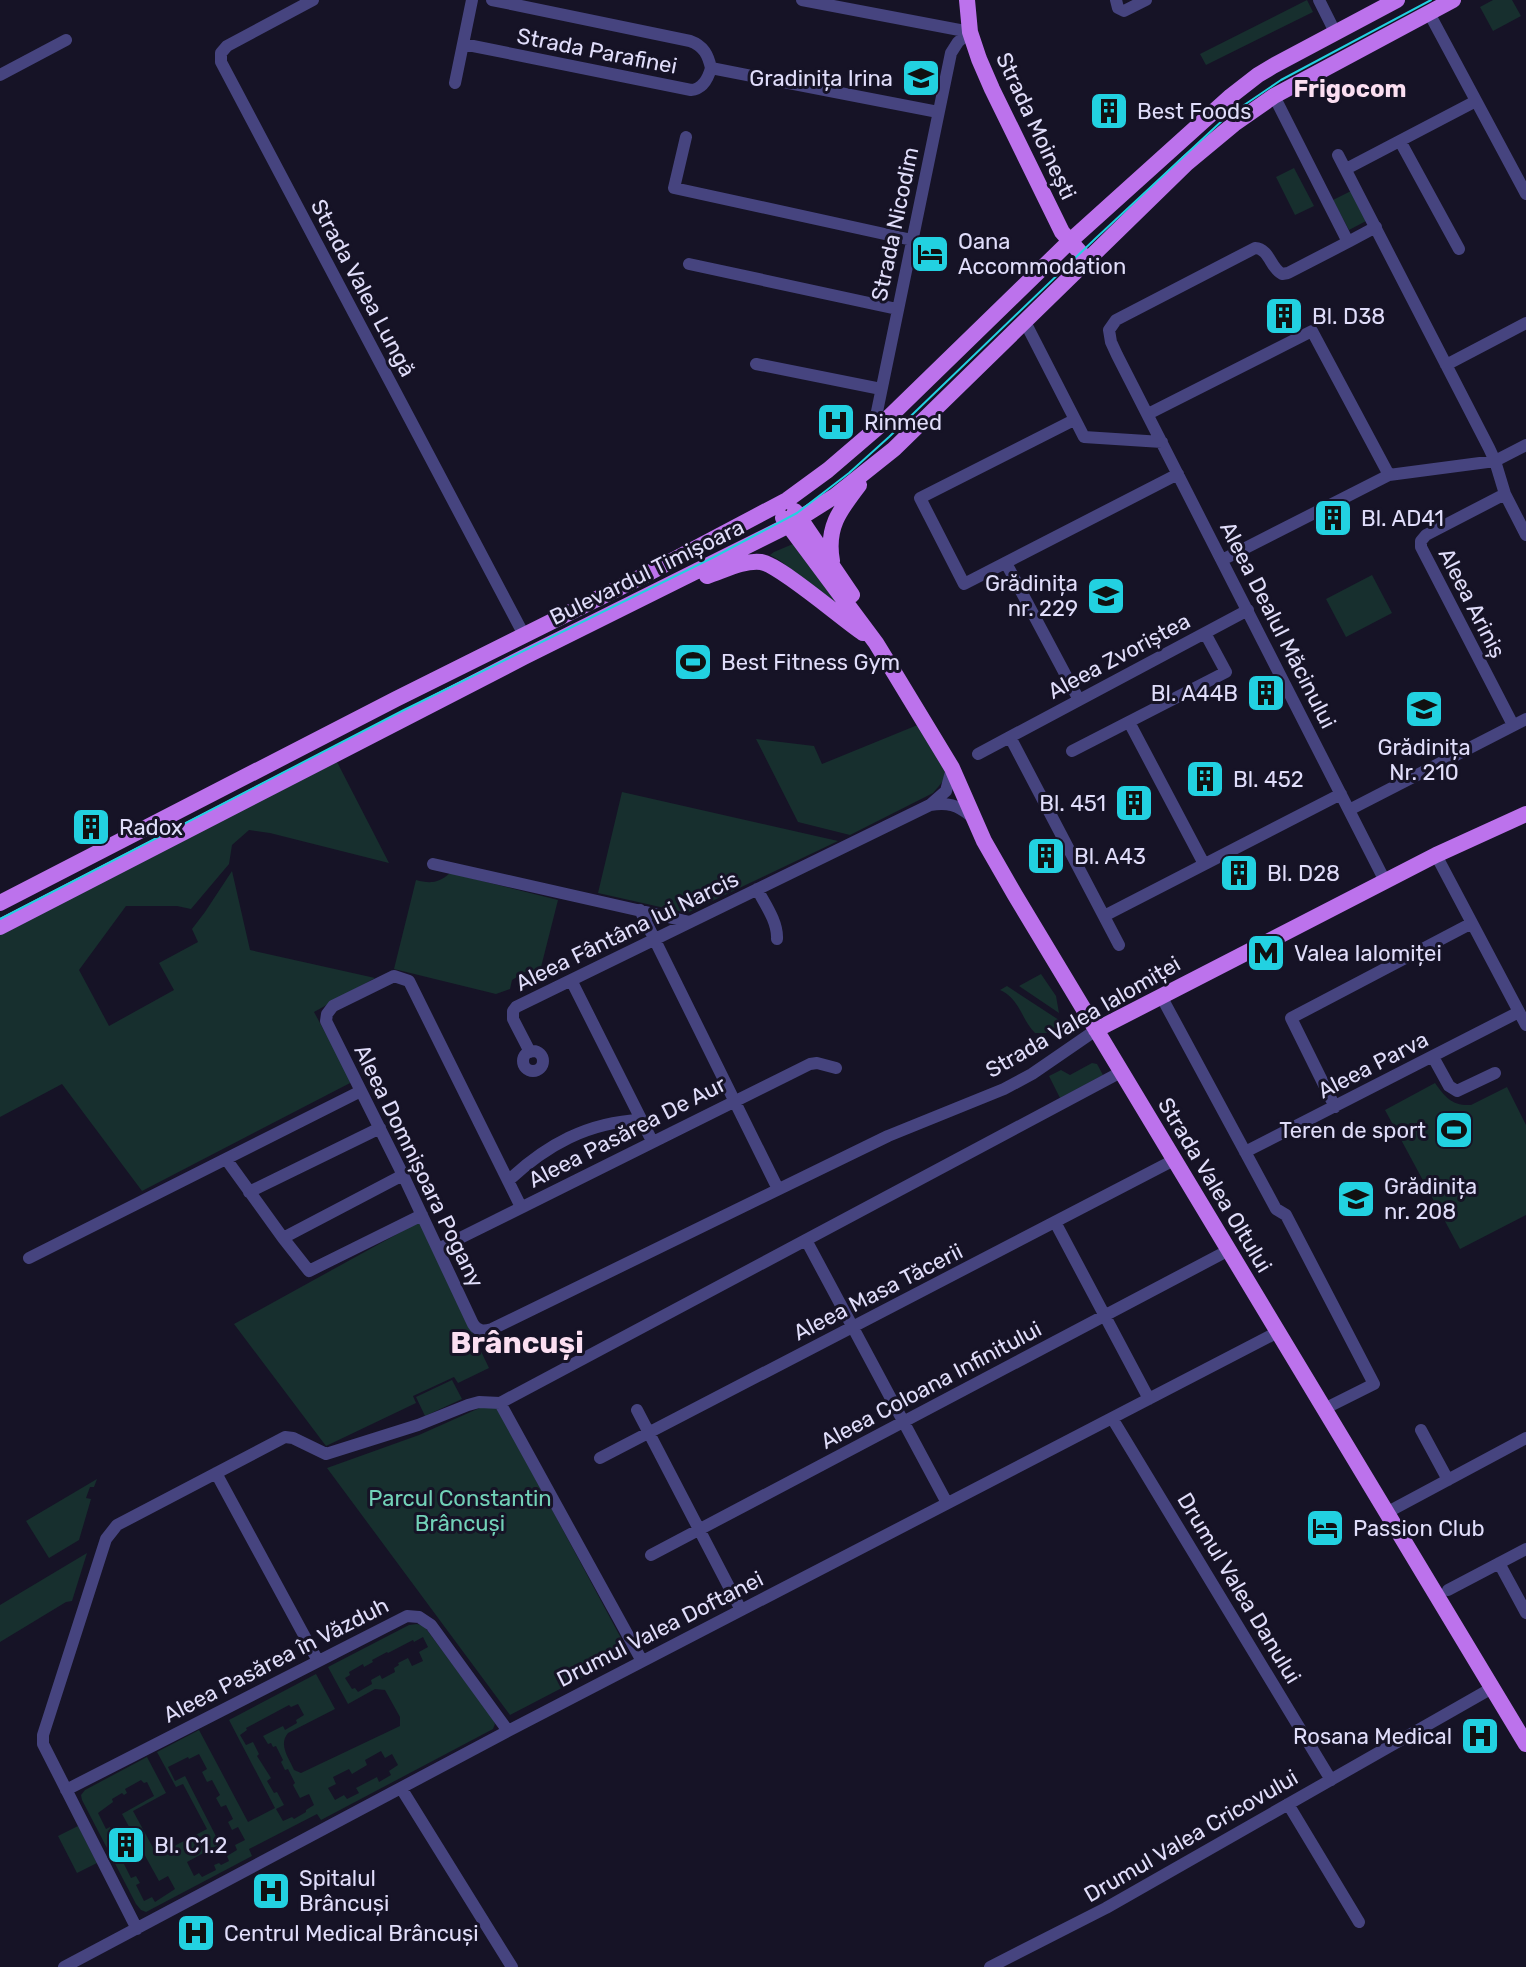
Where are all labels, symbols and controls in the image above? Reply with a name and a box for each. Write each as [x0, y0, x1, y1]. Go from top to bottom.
street label: Strada Parafinei [515, 22, 679, 80]
street label: Strada Moinești [990, 48, 1082, 204]
school or university icon: Gradinița Irina [900, 57, 942, 99]
place label: Gradinița Irina [749, 65, 893, 92]
district label: Frigocom [1293, 75, 1407, 103]
building icon: Best Foods [1088, 90, 1130, 132]
place label: Best Foods [1137, 98, 1251, 125]
street label: Strada Nicodim [866, 145, 924, 303]
street label: Strada Valea Lungă [305, 195, 421, 381]
place label: Oana Accommodation [958, 228, 1126, 280]
hotel icon: Oana Accommodation [909, 233, 951, 275]
building icon: Bl. D38 [1263, 295, 1305, 337]
place label: Bl. D38 [1312, 303, 1385, 330]
hospital icon: Rinmed [815, 401, 857, 443]
place label: Rinmed [864, 409, 942, 436]
building icon: Bl. AD41 [1312, 497, 1354, 539]
place label: Bl. AD41 [1361, 505, 1444, 532]
street label: Bulevardul Timișoara [545, 513, 749, 631]
street label: Aleea Dealul Măcinului [1214, 517, 1342, 733]
street label: Aleea Ariniș [1433, 543, 1511, 663]
place label: Grădinița nr. 229 [985, 570, 1078, 622]
school or university icon: Grădinița nr. 229 [1085, 575, 1127, 617]
street label: Aleea Zvoriștea [1043, 607, 1195, 705]
sports icon: Best Fitness Gym [672, 641, 714, 683]
place label: Best Fitness Gym [721, 649, 900, 676]
building icon: Bl. A44B [1245, 672, 1287, 714]
place label: Bl. A44B [1151, 680, 1238, 707]
school or university icon: Grădinița Nr. 210 [1403, 688, 1445, 730]
place label: Grădinița Nr. 210 [1377, 734, 1471, 786]
building icon: Bl. 452 [1184, 758, 1226, 800]
place label: Bl. 452 [1233, 766, 1304, 793]
building icon: Bl. 451 [1113, 782, 1155, 824]
place label: Bl. 451 [1039, 790, 1106, 817]
building icon: Radox [70, 806, 112, 848]
place label: Radox [119, 814, 183, 841]
building icon: Bl. A43 [1025, 835, 1067, 877]
place label: Bl. A43 [1074, 843, 1146, 870]
building icon: Bl. D28 [1218, 852, 1260, 894]
place label: Bl. D28 [1267, 860, 1340, 887]
street label: Aleea Fântâna lui Narcis [511, 865, 743, 997]
metro station icon: Valea Ialomiței [1245, 932, 1287, 974]
place label: Valea Ialomiței [1294, 940, 1442, 967]
street label: Strada Valea Ialomiței [981, 950, 1185, 1084]
street label: Aleea Parva [1313, 1026, 1433, 1104]
street label: Aleea Domnișoara Pogany [348, 1040, 490, 1292]
street label: Aleea Pasărea De Aur [524, 1070, 731, 1194]
street label: Strada Valea Oltului [1152, 1093, 1278, 1277]
sports icon: Teren de sport [1433, 1109, 1475, 1151]
place label: Teren de sport [1279, 1117, 1426, 1144]
place label: Grădinița nr. 208 [1384, 1173, 1477, 1225]
school or university icon: Grădinița nr. 208 [1335, 1178, 1377, 1220]
street label: Aleea Masa Tăcerii [789, 1238, 967, 1346]
street label: Aleea Coloana Infinitului [816, 1315, 1046, 1455]
district label: Brâncuși [450, 1325, 584, 1361]
park label: Parcul Constantin Brâncuși [368, 1485, 552, 1537]
street label: Drumul Valea Danului [1171, 1488, 1307, 1688]
hotel icon: Passion Club [1304, 1507, 1346, 1549]
place label: Passion Club [1353, 1515, 1485, 1542]
street label: Drumul Valea Doftanei [552, 1565, 768, 1693]
street label: Aleea Pasărea în Văzduh [159, 1591, 393, 1729]
hospital icon: Rosana Medical [1459, 1715, 1501, 1757]
place label: Rosana Medical [1293, 1723, 1452, 1750]
street label: Drumul Valea Cricovului [1079, 1764, 1303, 1908]
building icon: Bl. C1.2 [105, 1824, 147, 1866]
place label: Bl. C1.2 [154, 1832, 228, 1859]
place label: Spitalul Brâncuși [299, 1865, 389, 1917]
hospital icon: Spitalul Brâncuși [250, 1870, 292, 1912]
hospital icon: Centrul Medical Brâncuși [175, 1912, 217, 1954]
place label: Centrul Medical Brâncuși [224, 1920, 479, 1947]

